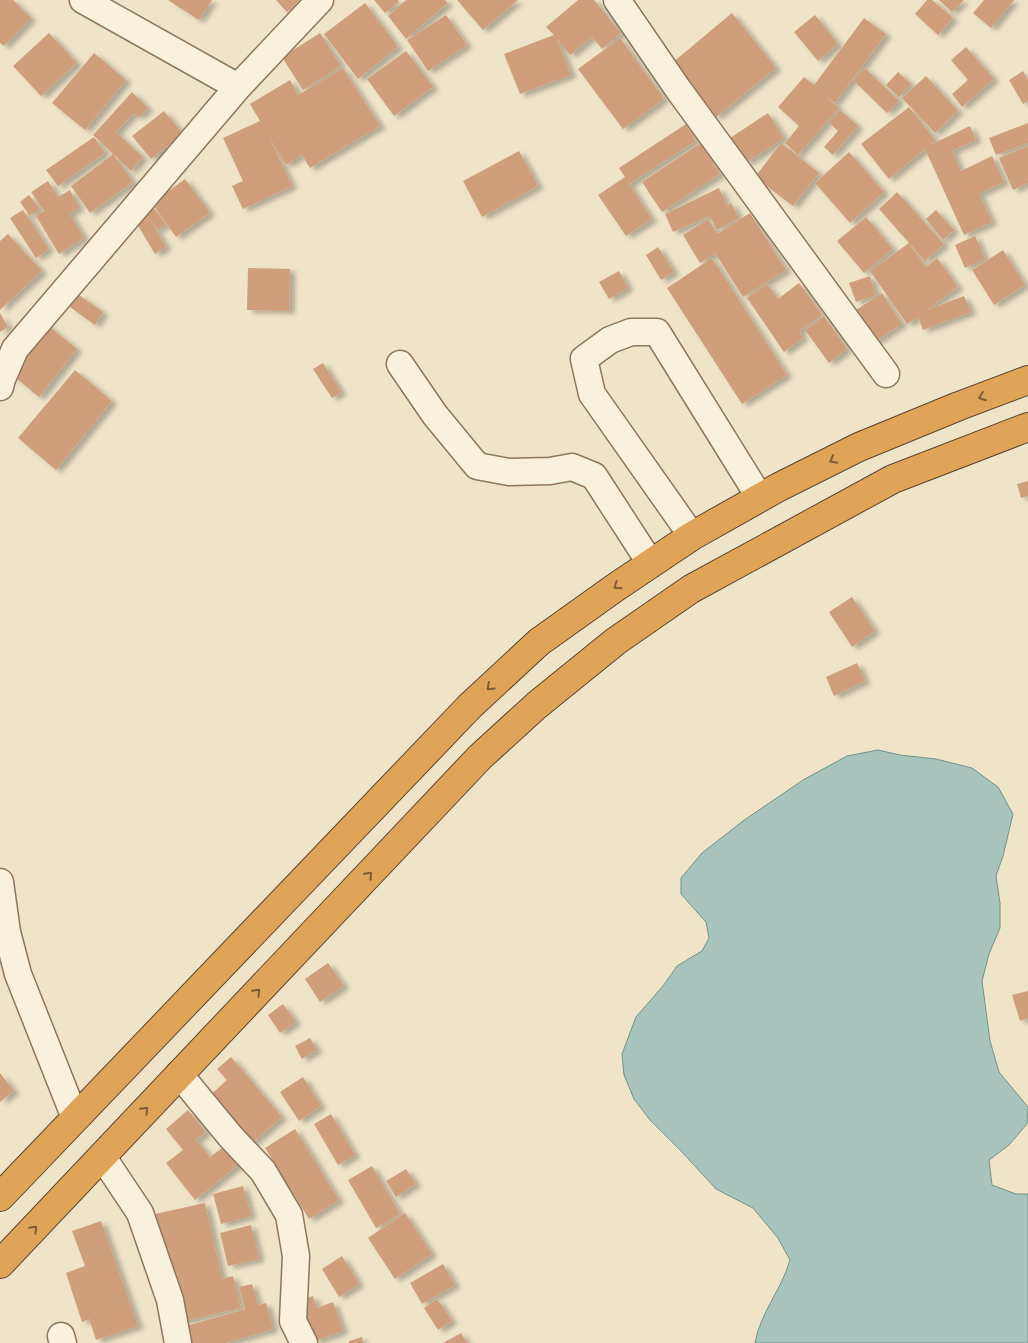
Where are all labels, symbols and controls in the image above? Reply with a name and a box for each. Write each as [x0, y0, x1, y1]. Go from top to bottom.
one-way arrow [979, 391, 987, 401]
one-way arrow [829, 454, 838, 464]
one-way arrow [613, 580, 622, 590]
one-way arrow [487, 681, 496, 690]
one-way arrow [363, 871, 372, 880]
one-way arrow [251, 989, 260, 998]
one-way arrow [139, 1107, 148, 1116]
one-way arrow [28, 1225, 37, 1234]

